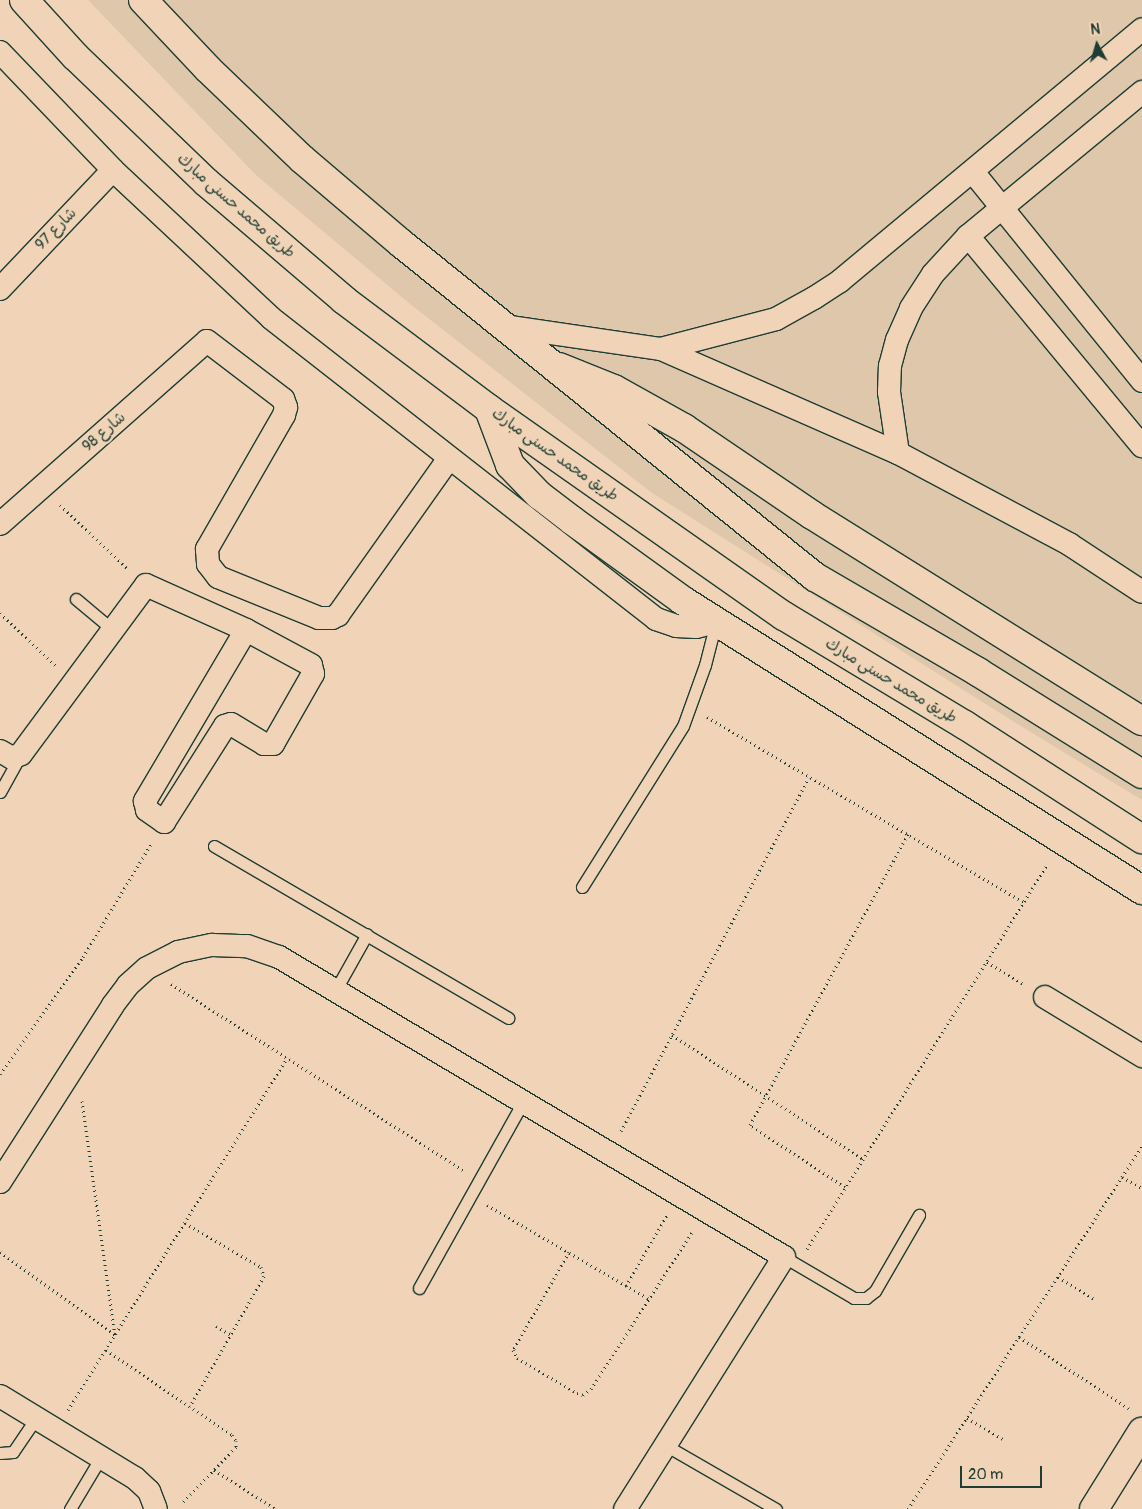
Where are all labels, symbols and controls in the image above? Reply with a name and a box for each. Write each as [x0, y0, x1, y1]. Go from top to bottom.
north arrow [1072, 20, 1122, 70]
text: N [1090, 21, 1101, 39]
street label: طريق محمد حسنى مبارك [173, 150, 299, 262]
street label: شارع 97 [32, 204, 80, 254]
street label: طريق محمد حسنى مبارك [488, 405, 622, 505]
street label: شارع 98 [79, 408, 129, 456]
street label: طريق محمد حسنى مبارك [822, 635, 960, 727]
scale bar [962, 1456, 1044, 1488]
text: 20 m [968, 1465, 1003, 1484]

